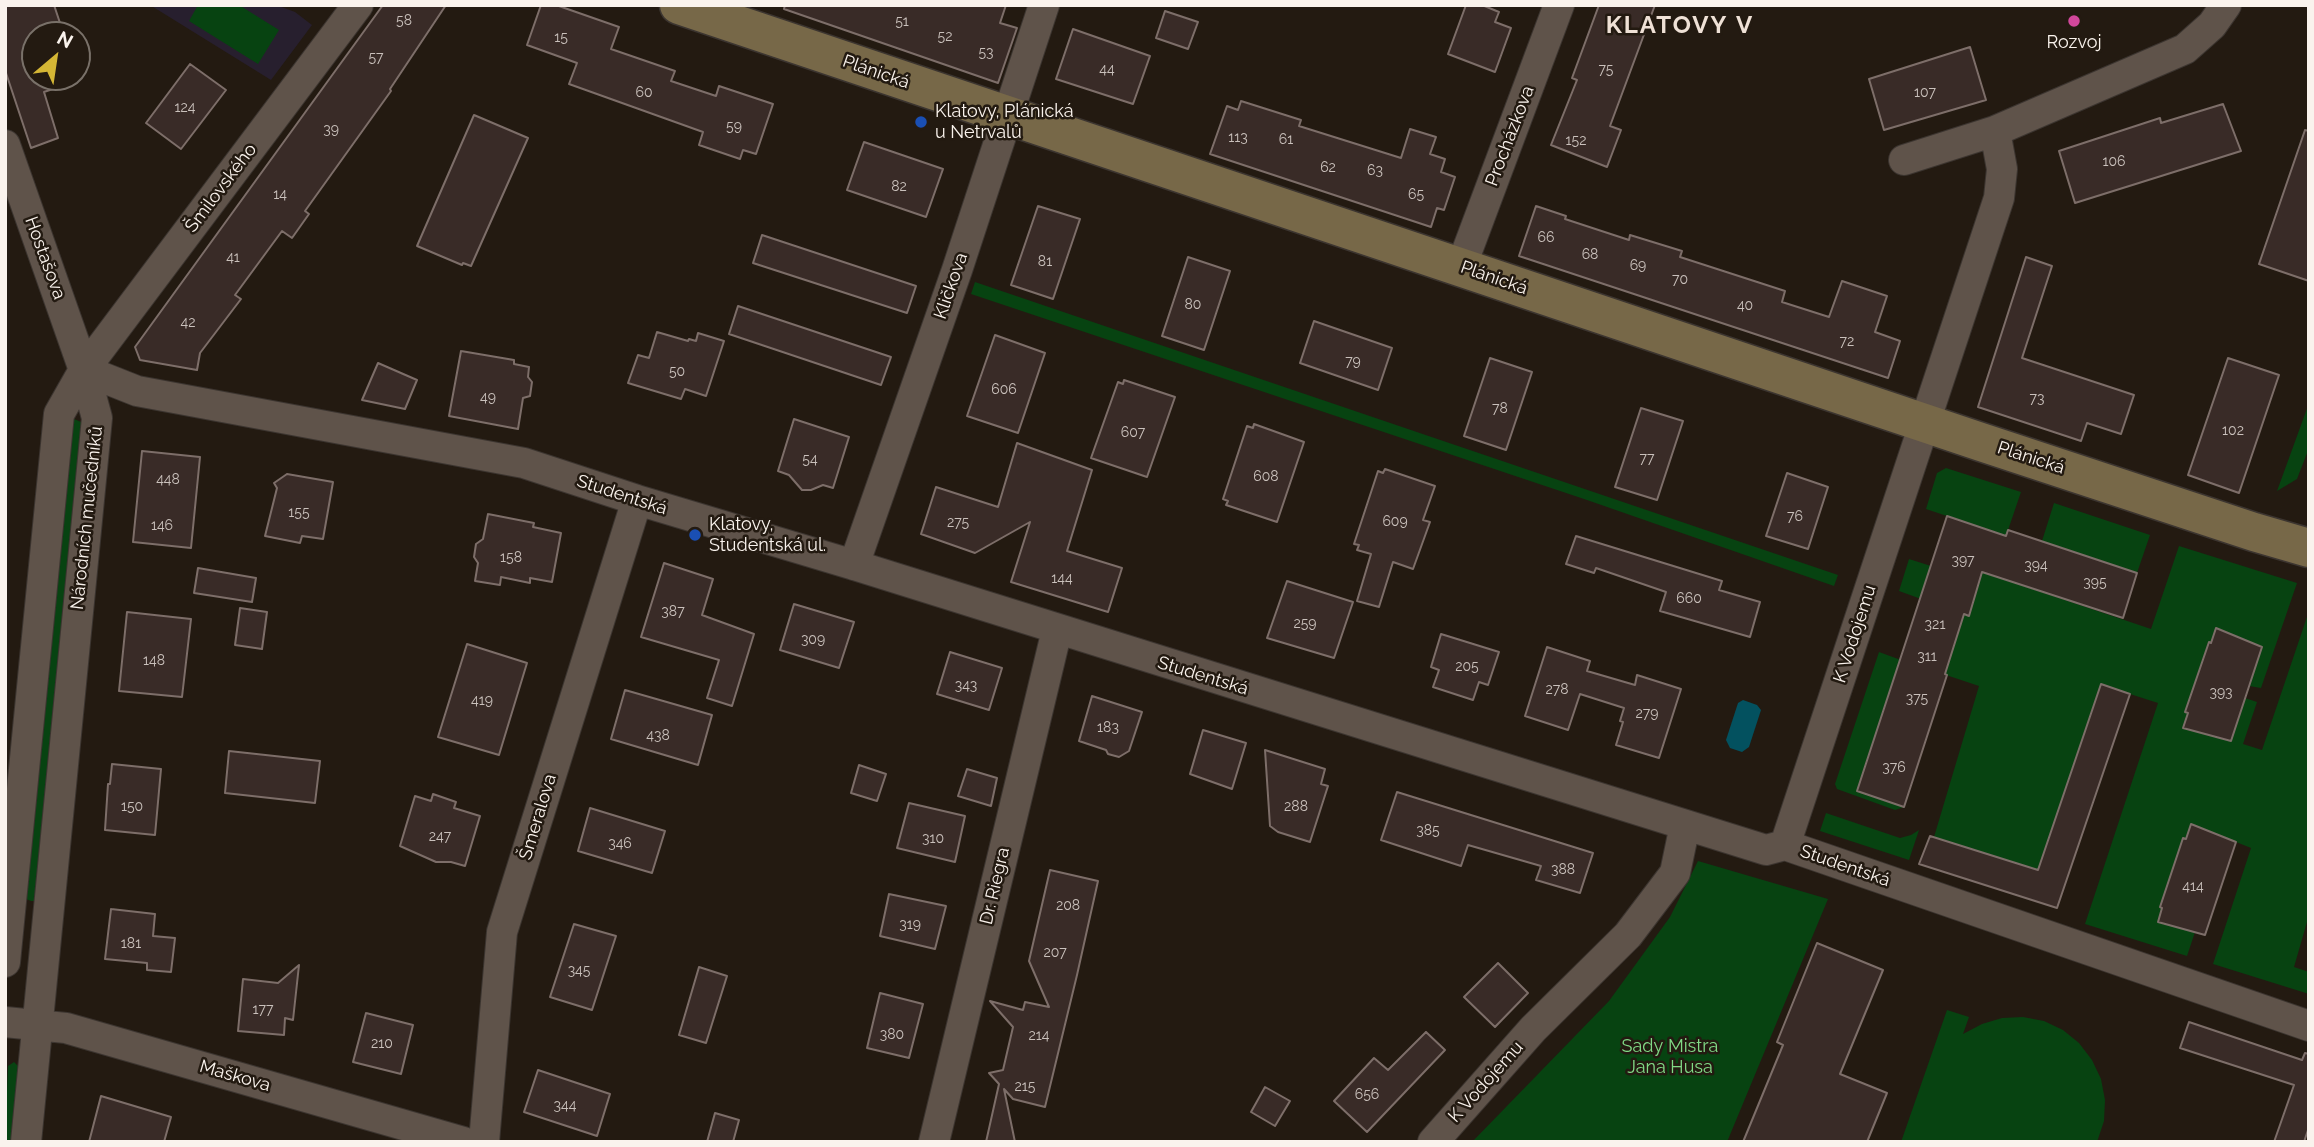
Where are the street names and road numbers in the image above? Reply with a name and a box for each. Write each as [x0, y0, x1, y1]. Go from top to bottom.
street label: Plánická [840, 50, 912, 94]
street label: Procházkova [1481, 83, 1539, 189]
street label: Šmilovského [181, 139, 261, 237]
street label: Hostašova [20, 214, 70, 302]
street label: Kličkova [930, 250, 972, 322]
street label: Plánická [1458, 256, 1530, 300]
street label: Národních mučedníků [67, 425, 107, 611]
street label: Plánická [1995, 437, 2067, 479]
street label: Studentská [574, 470, 670, 520]
street label: K Vodojemu [1829, 582, 1881, 686]
street label: Studentská [1155, 652, 1251, 700]
street label: Šmeralova [515, 771, 561, 863]
street label: Studentská [1797, 841, 1893, 891]
street label: Dr. Riegra [976, 845, 1014, 927]
street label: K Vodojemu [1444, 1037, 1528, 1127]
street label: Maškova [197, 1056, 273, 1096]

